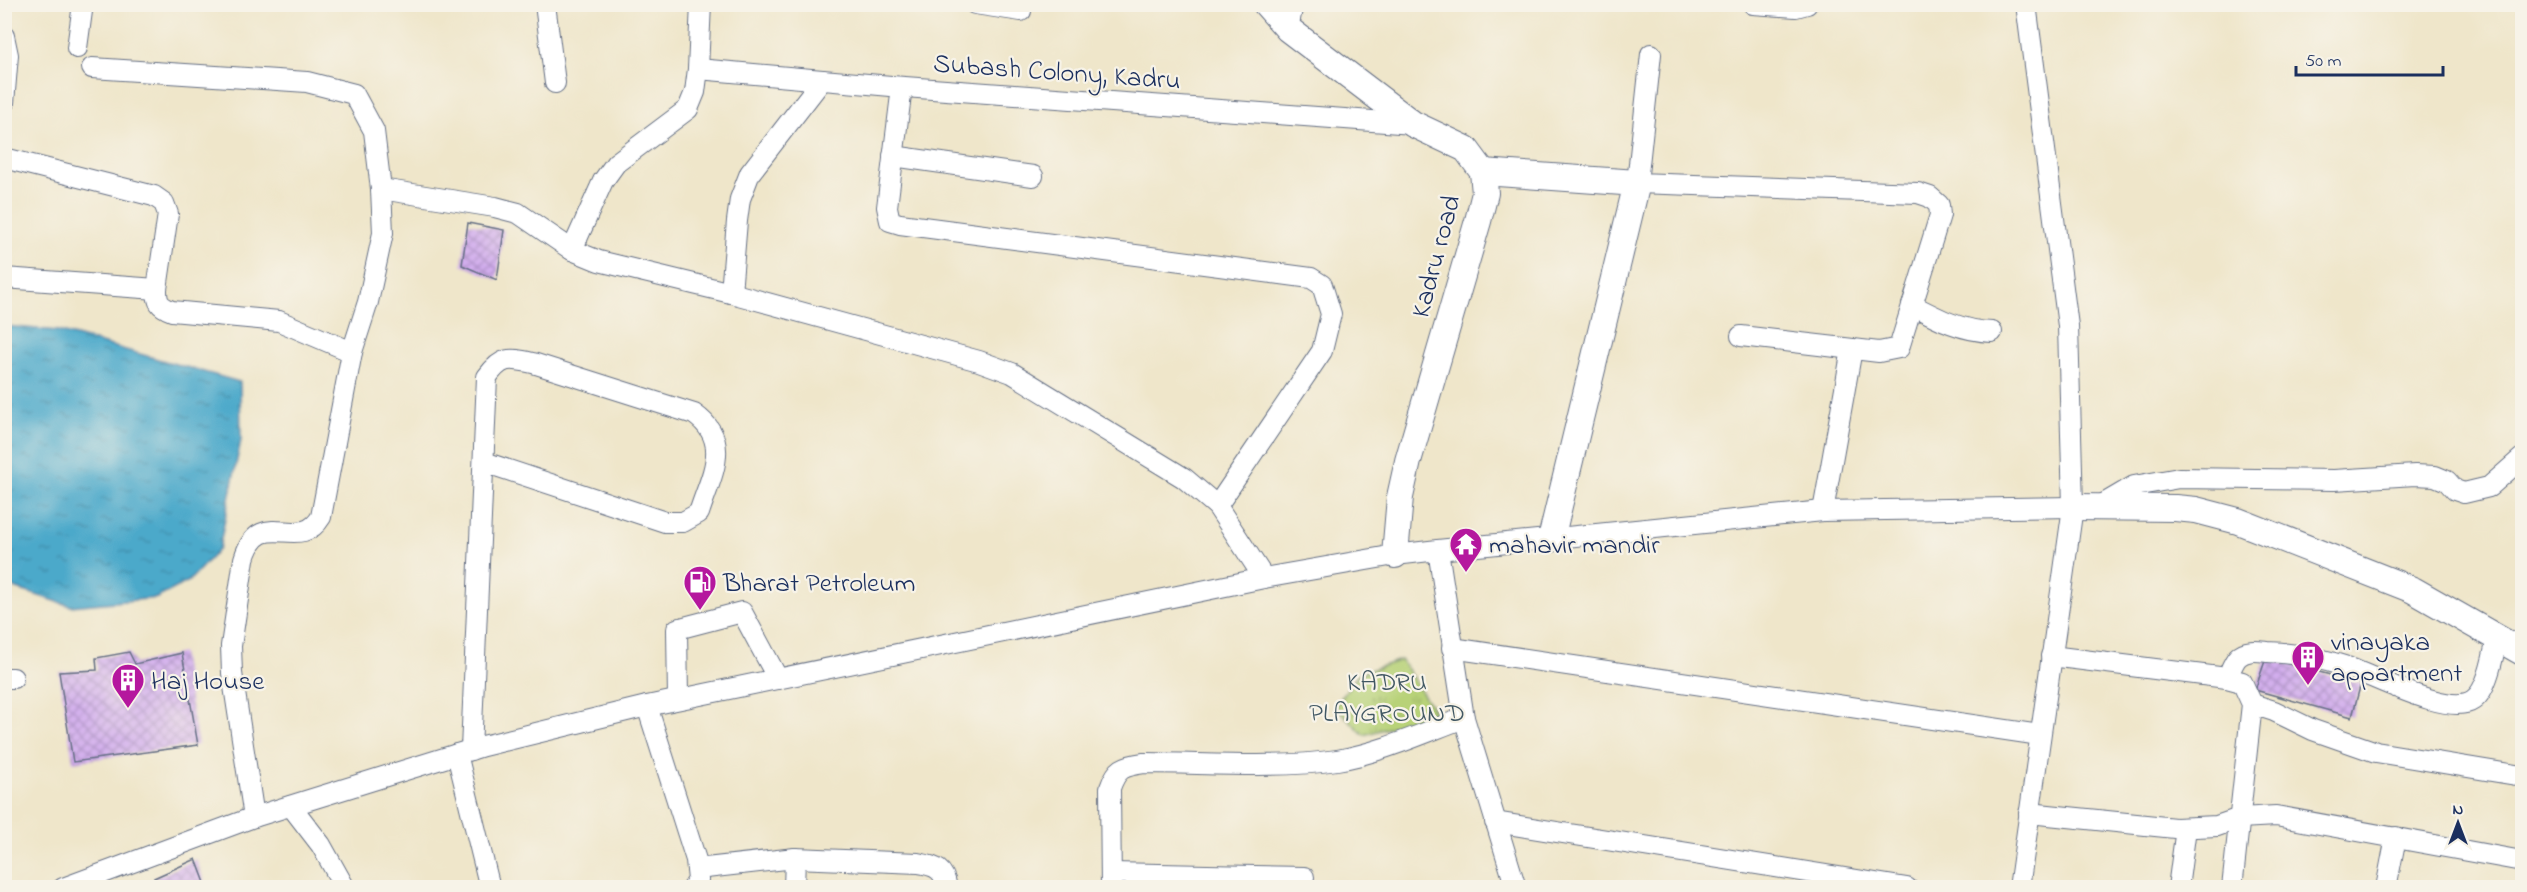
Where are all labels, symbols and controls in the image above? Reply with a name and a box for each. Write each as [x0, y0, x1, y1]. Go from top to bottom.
scale bar [2296, 39, 2443, 77]
street label: Subash Colony, Kadru [932, 45, 1182, 102]
text: 50 m [2305, 49, 2342, 75]
street label: Kadru road [1402, 191, 1472, 322]
temple icon: mahavir mandir [1448, 526, 1484, 573]
place label: mahavir mandir [1489, 527, 1660, 566]
fuel station icon: Bharat Petroleum [682, 564, 718, 611]
place label: Bharat Petroleum [722, 565, 915, 604]
place label: vinayaka appartment [2331, 624, 2462, 694]
building icon: vinayaka appartment [2290, 639, 2326, 686]
building icon: Haj House [110, 662, 146, 709]
place label: Haj House [151, 663, 265, 702]
park label: KADRU PLAYGROUND [1309, 664, 1465, 734]
north arrow [2428, 793, 2488, 853]
text: N [2453, 798, 2464, 822]

